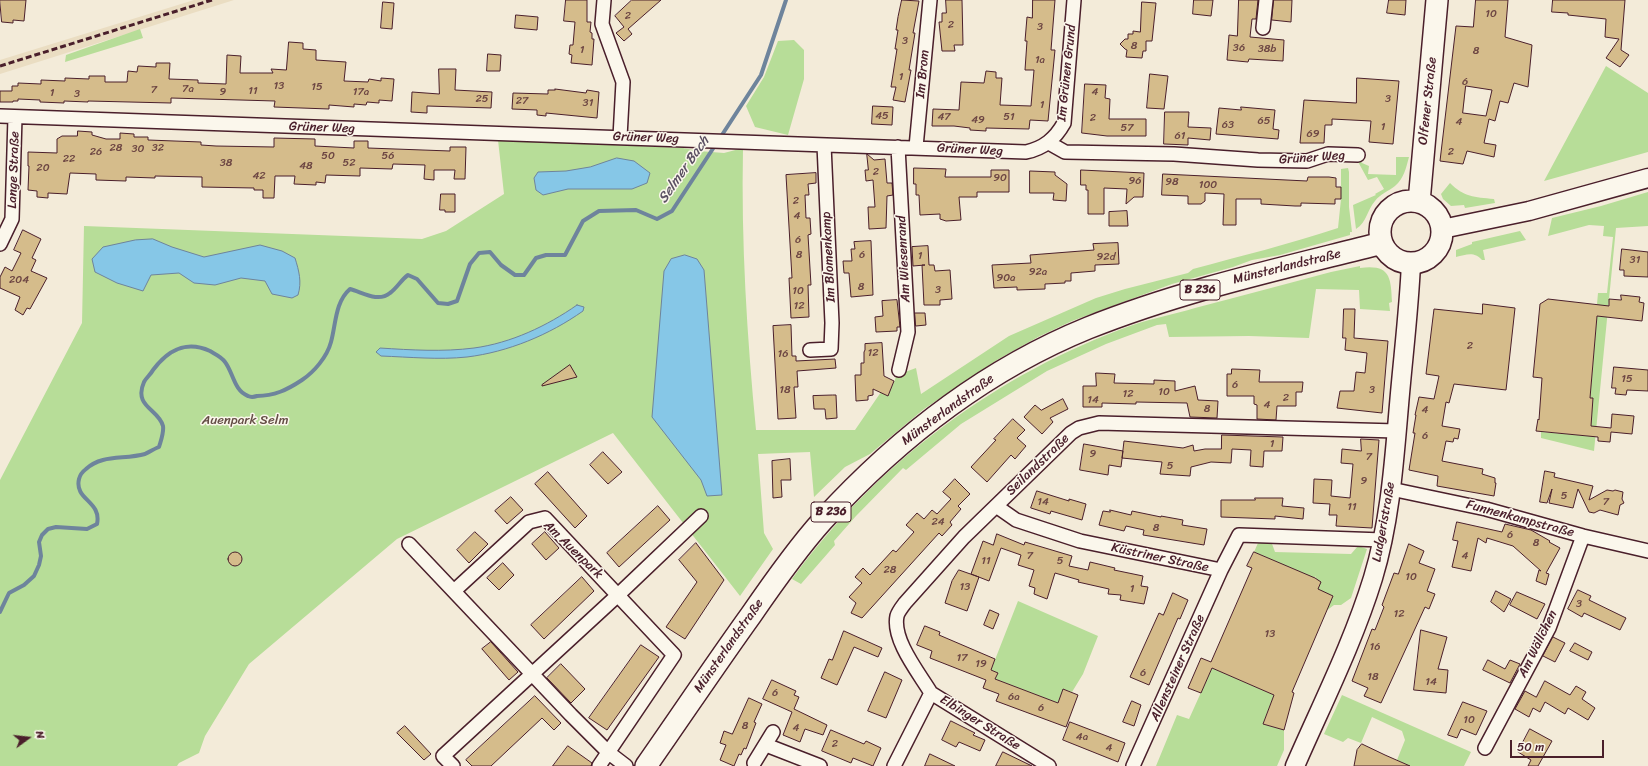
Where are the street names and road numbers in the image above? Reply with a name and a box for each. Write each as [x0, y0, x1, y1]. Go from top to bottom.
street label: Im Grünen Grund [1054, 24, 1080, 122]
street label: Im Brom [913, 49, 933, 99]
street label: Olfener Straße [1416, 56, 1440, 146]
street label: Grüner Weg [289, 119, 355, 137]
street label: Grüner Weg [613, 129, 679, 147]
street label: Lange Straße [5, 131, 23, 209]
street label: Grüner Weg [937, 140, 1003, 160]
street label: Grüner Weg [1279, 148, 1345, 168]
street label: Im Blomenkamp [819, 211, 839, 303]
street label: Am Wiesenrand [894, 215, 914, 303]
street label: Münsterlandstraße [1231, 246, 1343, 288]
road number: B 236 [1180, 280, 1220, 300]
street label: Münsterlandstraße [899, 371, 997, 449]
street label: Seilandstraße [1003, 431, 1073, 499]
street label: Ludgeristraße [1369, 481, 1399, 563]
street label: Funnenkampstraße [1464, 497, 1576, 541]
road number: B 236 [811, 502, 851, 522]
street label: Am Auenpark [540, 518, 606, 582]
street label: Küstriner Straße [1110, 540, 1210, 576]
street label: Münsterlandstraße [691, 596, 767, 696]
street label: Am Wällchen [1515, 608, 1561, 680]
street label: Allensteiner Straße [1147, 612, 1209, 724]
street label: Elbinger Straße [937, 692, 1023, 754]

